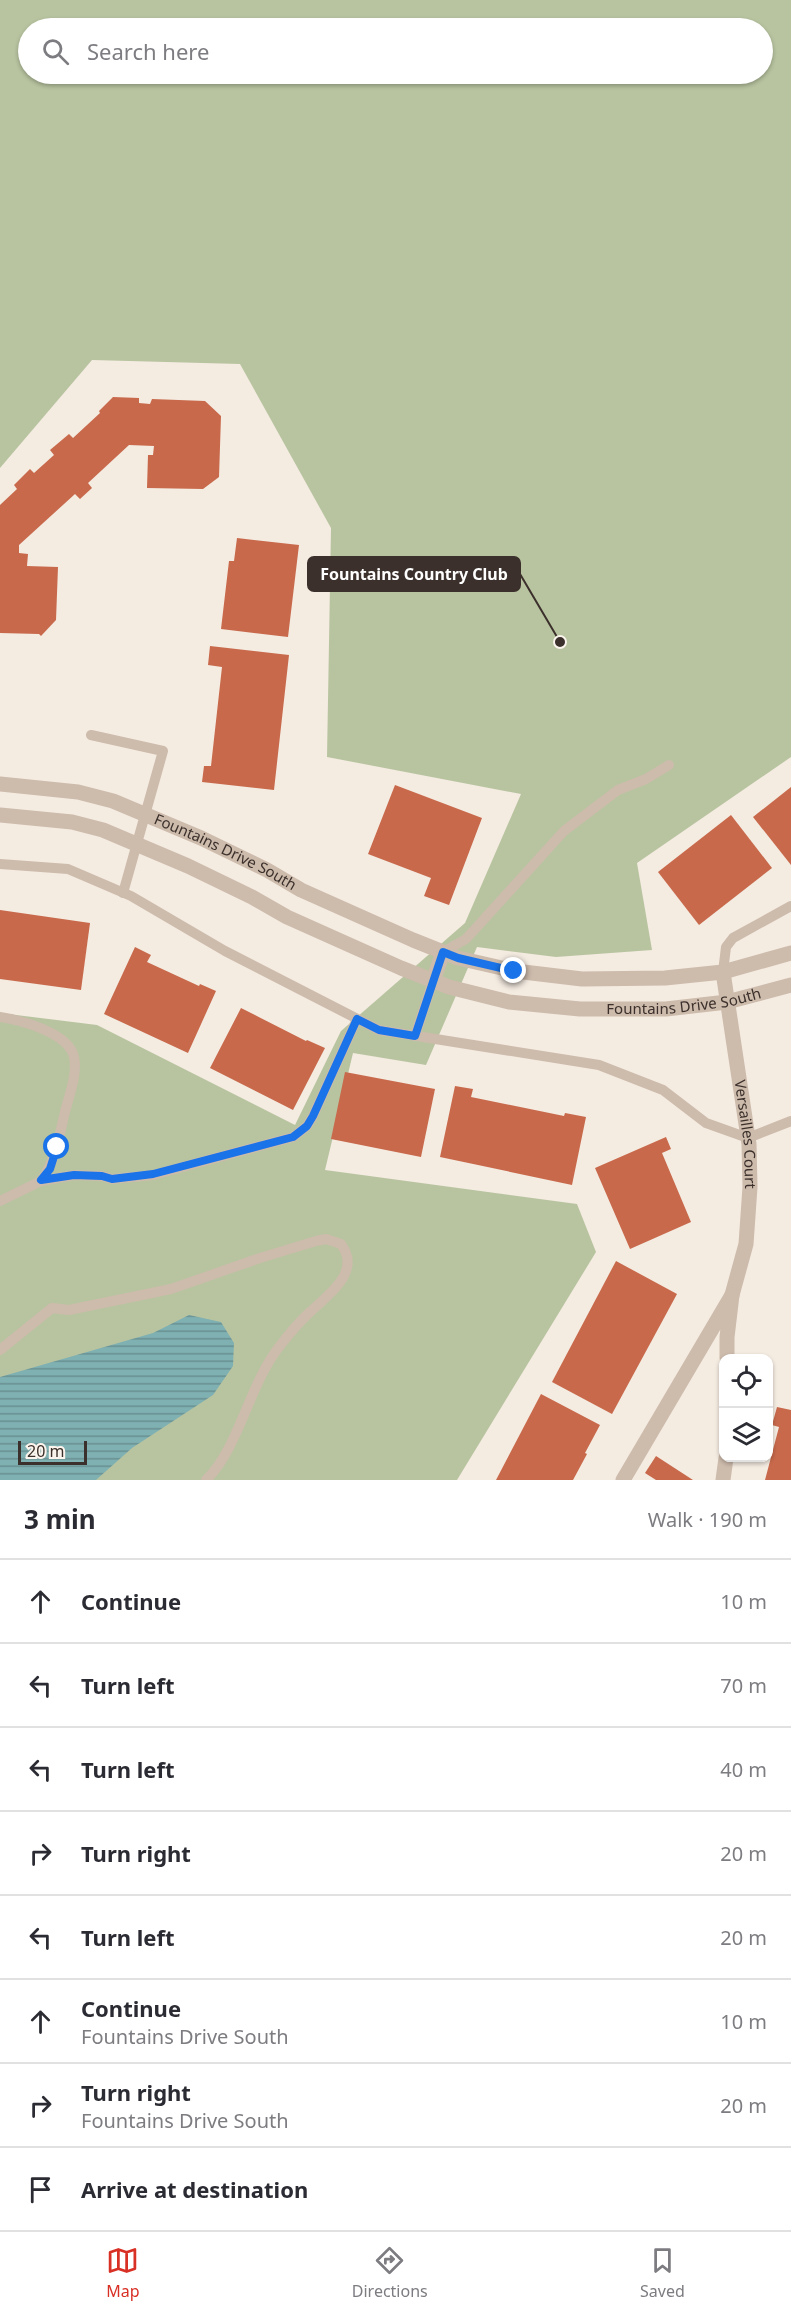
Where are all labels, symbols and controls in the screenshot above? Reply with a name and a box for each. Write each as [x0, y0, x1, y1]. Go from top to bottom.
search box [18, 18, 773, 84]
icon: search [39, 35, 72, 68]
text: Search here [87, 36, 209, 66]
callout: Fountains Country Club [308, 557, 520, 591]
text: Fountains Country Club [320, 563, 508, 585]
street label: Fountains Drive South [151, 809, 301, 894]
route end [500, 957, 526, 983]
street label: Fountains Drive South [606, 982, 763, 1018]
street label: Versailles Court [730, 1078, 761, 1190]
route start [43, 1133, 69, 1159]
map controls [719, 1354, 773, 1462]
button: locate [719, 1354, 773, 1408]
button: layers [719, 1408, 773, 1462]
scale bar [18, 1438, 87, 1466]
text: 20 m [27, 1440, 64, 1462]
text: 3 min [24, 1501, 96, 1537]
text: Walk · 190 m [648, 1506, 767, 1533]
icon: ahead [24, 1585, 57, 1618]
text: Continue [81, 1586, 181, 1616]
text: 10 m [720, 1588, 767, 1615]
icon: left [24, 1669, 57, 1702]
text: Turn left [81, 1670, 175, 1700]
text: 70 m [720, 1672, 767, 1699]
icon: left [24, 1753, 57, 1786]
text: Turn left [81, 1754, 175, 1784]
text: 40 m [720, 1756, 767, 1783]
icon: right [24, 1837, 57, 1870]
text: Turn right [81, 1838, 191, 1868]
text: 20 m [720, 1840, 767, 1867]
icon: left [24, 1921, 57, 1954]
text: Turn left [81, 1922, 175, 1952]
text: 20 m [720, 1924, 767, 1951]
text: Continue [81, 1993, 181, 2023]
icon: ahead [24, 2005, 57, 2038]
text: 10 m [720, 2008, 767, 2035]
text: Fountains Drive South [81, 2023, 289, 2050]
text: Turn right [81, 2077, 191, 2107]
icon: right [24, 2089, 57, 2122]
text: 20 m [720, 2092, 767, 2119]
text: Fountains Drive South [81, 2107, 289, 2134]
icon: arrive [24, 2173, 57, 2206]
text: Arrive at destination [81, 2174, 308, 2204]
tab: Map [106, 2244, 139, 2302]
tab: Directions [352, 2244, 428, 2302]
tab: Saved [640, 2244, 685, 2302]

